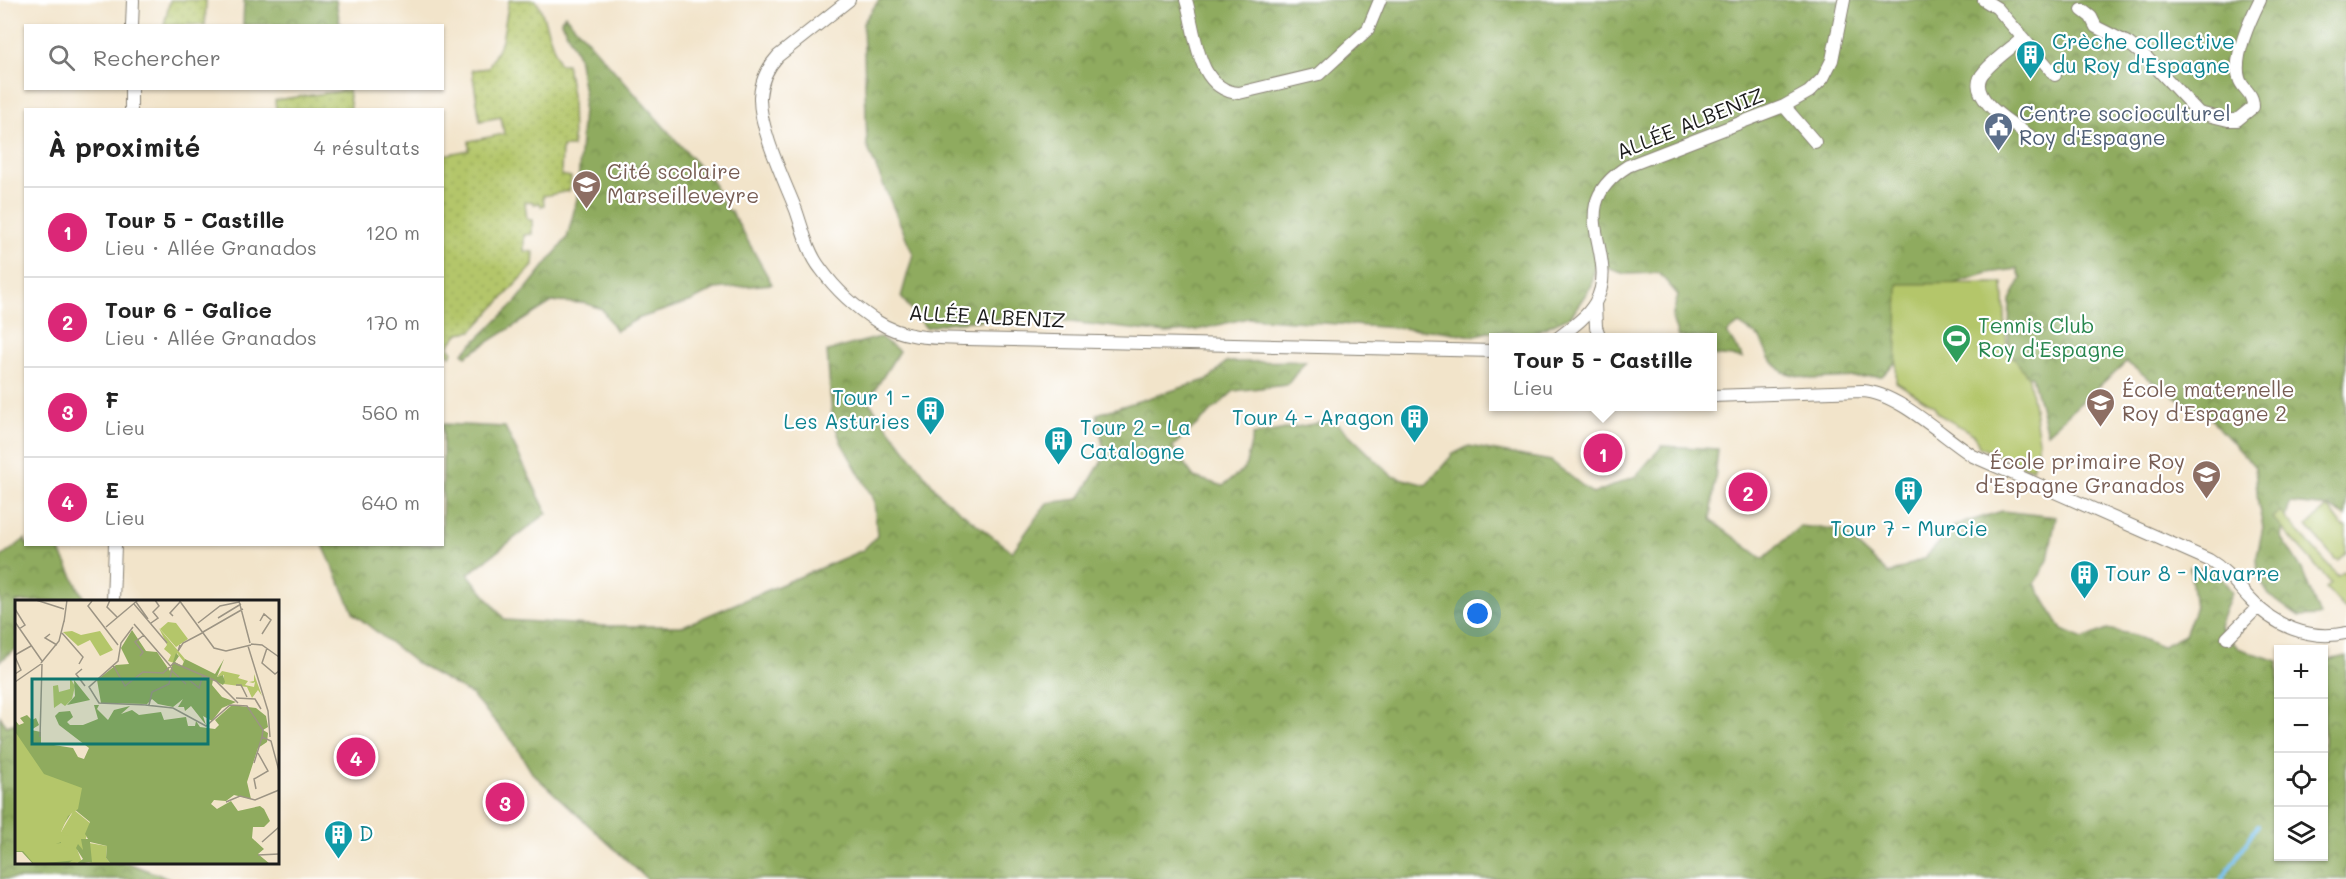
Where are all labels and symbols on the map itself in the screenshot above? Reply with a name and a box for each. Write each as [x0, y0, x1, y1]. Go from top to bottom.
place label: Crèche collective du Roy d'Espagne [2052, 27, 2235, 78]
building icon: Crèche collective du Roy d'Espagne [2015, 38, 2047, 80]
street label: ALLÉE ALBENIZ [1612, 81, 1767, 165]
place label: Centre socioculturel Roy d'Espagne [2019, 99, 2231, 150]
public building icon: Centre socioculturel Roy d'Espagne [1982, 110, 2014, 152]
place label: Cité scolaire Marseilleveyre [607, 157, 759, 208]
school or university icon: Cité scolaire Marseilleveyre [570, 168, 602, 210]
street label: ALLÉE ALBENIZ [908, 298, 1066, 333]
place label: Tennis Club Roy d'Espagne [1978, 311, 2125, 362]
sports icon: Tennis Club Roy d'Espagne [1941, 322, 1973, 364]
place label: École maternelle Roy d'Espagne 2 [2122, 375, 2295, 426]
place label: Tour 1 - Les Asturies [783, 383, 910, 434]
school or university icon: École maternelle Roy d'Espagne 2 [2085, 386, 2117, 428]
building icon: Tour 1 - Les Asturies [915, 394, 947, 436]
building icon: Tour 4 - Aragon [1399, 402, 1431, 444]
place label: Tour 4 - Aragon [1232, 403, 1394, 430]
place label: Tour 2 - La Catalogne [1080, 413, 1191, 464]
building icon: Tour 2 - La Catalogne [1043, 424, 1075, 466]
pin: 1 [1584, 430, 1622, 476]
place label: École primaire Roy d'Espagne Granados [1975, 447, 2185, 498]
school or university icon: École primaire Roy d'Espagne Granados [2190, 458, 2222, 500]
pin: 2 [1728, 470, 1768, 514]
building icon: Tour 7 - Murcie [1893, 474, 1925, 516]
place label: Tour 7 - Murcie [1830, 514, 1988, 541]
building icon: Tour 8 - Navarre [2068, 558, 2100, 600]
place label: Tour 8 - Navarre [2105, 559, 2280, 586]
your location [1463, 599, 1492, 628]
inset map [15, 600, 279, 864]
pin: 4 [336, 734, 376, 780]
pin: 3 [486, 780, 524, 824]
building icon: D [322, 818, 354, 860]
place label: D [359, 819, 373, 846]

